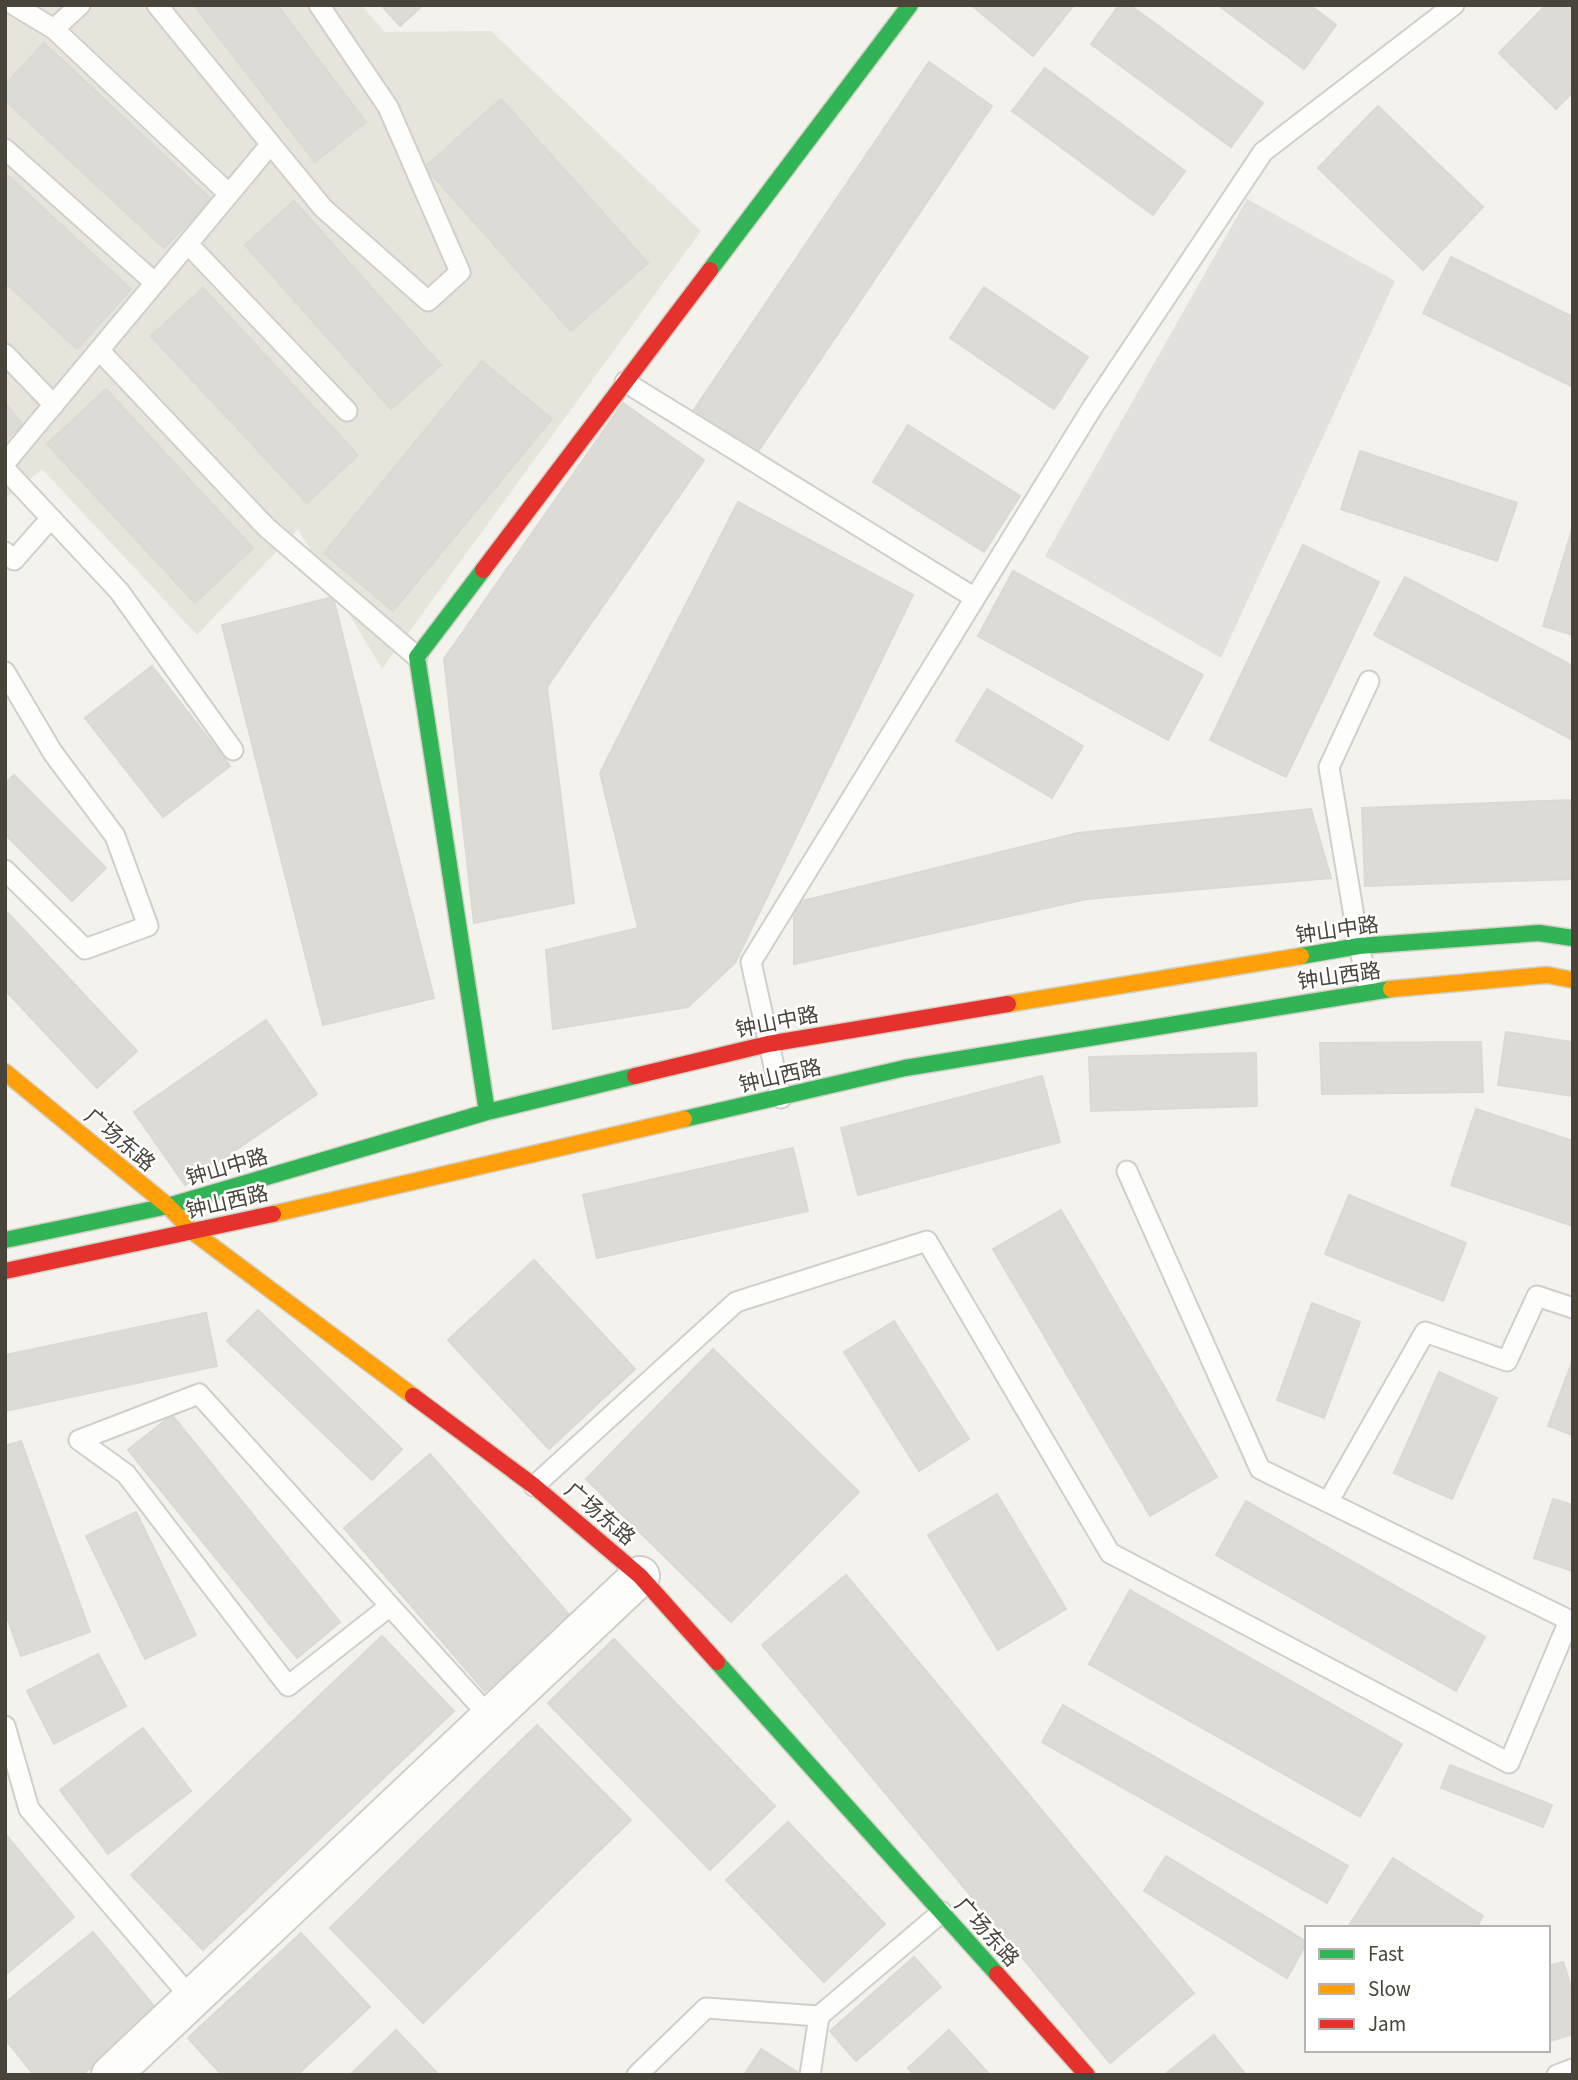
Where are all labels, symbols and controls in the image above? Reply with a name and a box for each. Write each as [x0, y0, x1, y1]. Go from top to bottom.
street label: 钟山中路 [1293, 909, 1381, 951]
street label: 钟山西路 [1295, 955, 1383, 997]
street label: 钟山中路 [733, 999, 821, 1045]
street label: 钟山西路 [736, 1052, 824, 1100]
street label: 广场东路 [78, 1102, 162, 1178]
street label: 钟山中路 [182, 1141, 272, 1193]
street label: 钟山西路 [183, 1178, 271, 1226]
street label: 广场东路 [558, 1476, 642, 1552]
street label: 广场东路 [948, 1891, 1026, 1973]
legend [1305, 1926, 1550, 2052]
text: Fast [1368, 1939, 1404, 1969]
text: Slow [1368, 1974, 1411, 2004]
text: Jam [1368, 2009, 1406, 2039]

